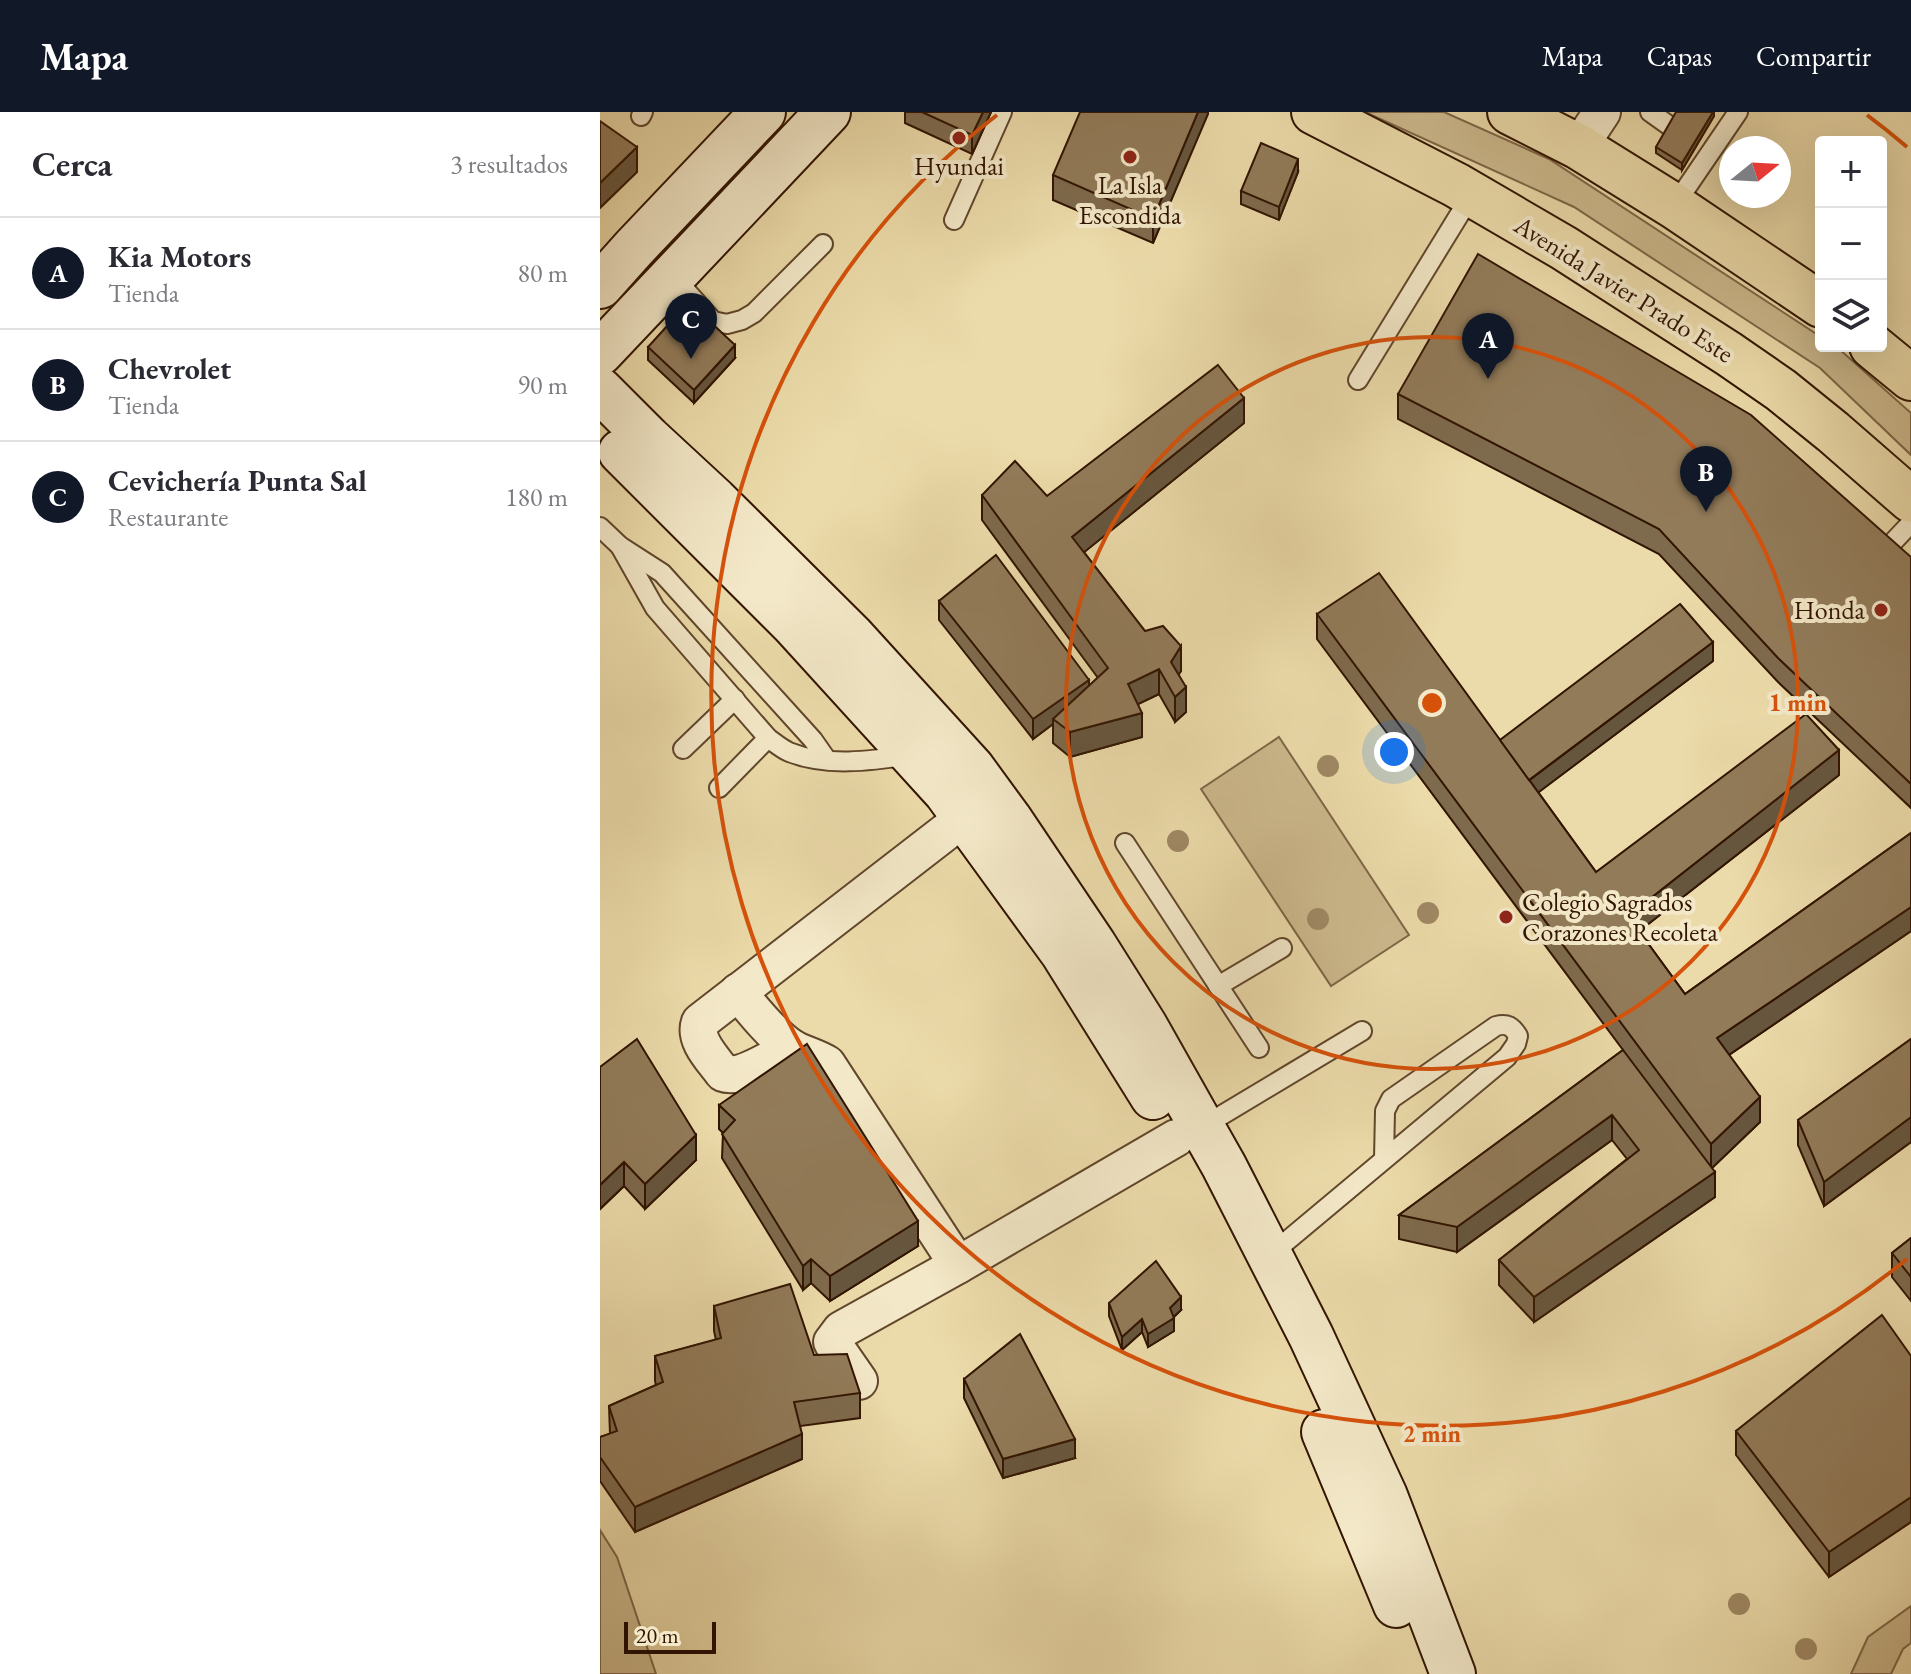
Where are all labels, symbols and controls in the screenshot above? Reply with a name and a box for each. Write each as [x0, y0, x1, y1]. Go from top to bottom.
text: Mapa [40, 32, 128, 81]
text: Mapa [1542, 38, 1603, 74]
text: Capas [1647, 38, 1712, 74]
text: Compartir [1756, 38, 1871, 74]
marker: Hyundai [950, 129, 968, 147]
north arrow [1719, 136, 1791, 208]
map controls [1815, 136, 1887, 352]
button: + [1815, 136, 1887, 208]
text: Cerca [32, 142, 112, 186]
text: 3 resultados [450, 147, 568, 181]
marker: La Isla Escondida [1121, 148, 1139, 166]
place label: Hyundai [914, 149, 1004, 183]
place label: La Isla Escondida [1079, 168, 1182, 232]
street label: Avenida Javier Prado Este [1507, 207, 1740, 370]
button: − [1815, 208, 1887, 280]
text: Kia Motors [108, 237, 251, 276]
text: A [49, 256, 67, 290]
text: 80 m [518, 256, 568, 290]
text: Tienda [108, 276, 179, 310]
button: layers [1815, 280, 1887, 352]
pin: C [665, 293, 717, 359]
pin: A [1462, 313, 1514, 379]
text: Chevrolet [108, 349, 231, 388]
text: B [50, 368, 66, 402]
text: 90 m [518, 368, 568, 402]
text: Tienda [108, 388, 179, 422]
pin: B [1680, 446, 1732, 512]
text: Cevichería Punta Sal [108, 461, 367, 500]
text: C [49, 480, 67, 514]
text: 180 m [505, 480, 568, 514]
text: Restaurante [108, 500, 228, 534]
place label: Honda [1794, 593, 1866, 627]
marker: Honda [1872, 601, 1890, 619]
text: 1 min [1769, 687, 1828, 718]
centre of rings [1418, 689, 1446, 717]
your location [1374, 732, 1414, 772]
place label: Colegio Sagrados Corazones Recoleta [1522, 885, 1719, 949]
marker: Colegio Sagrados Corazones Recoleta [1497, 908, 1515, 926]
text: 2 min [1403, 1418, 1462, 1449]
scale bar [624, 1618, 716, 1654]
text: 20 m [636, 1621, 679, 1650]

